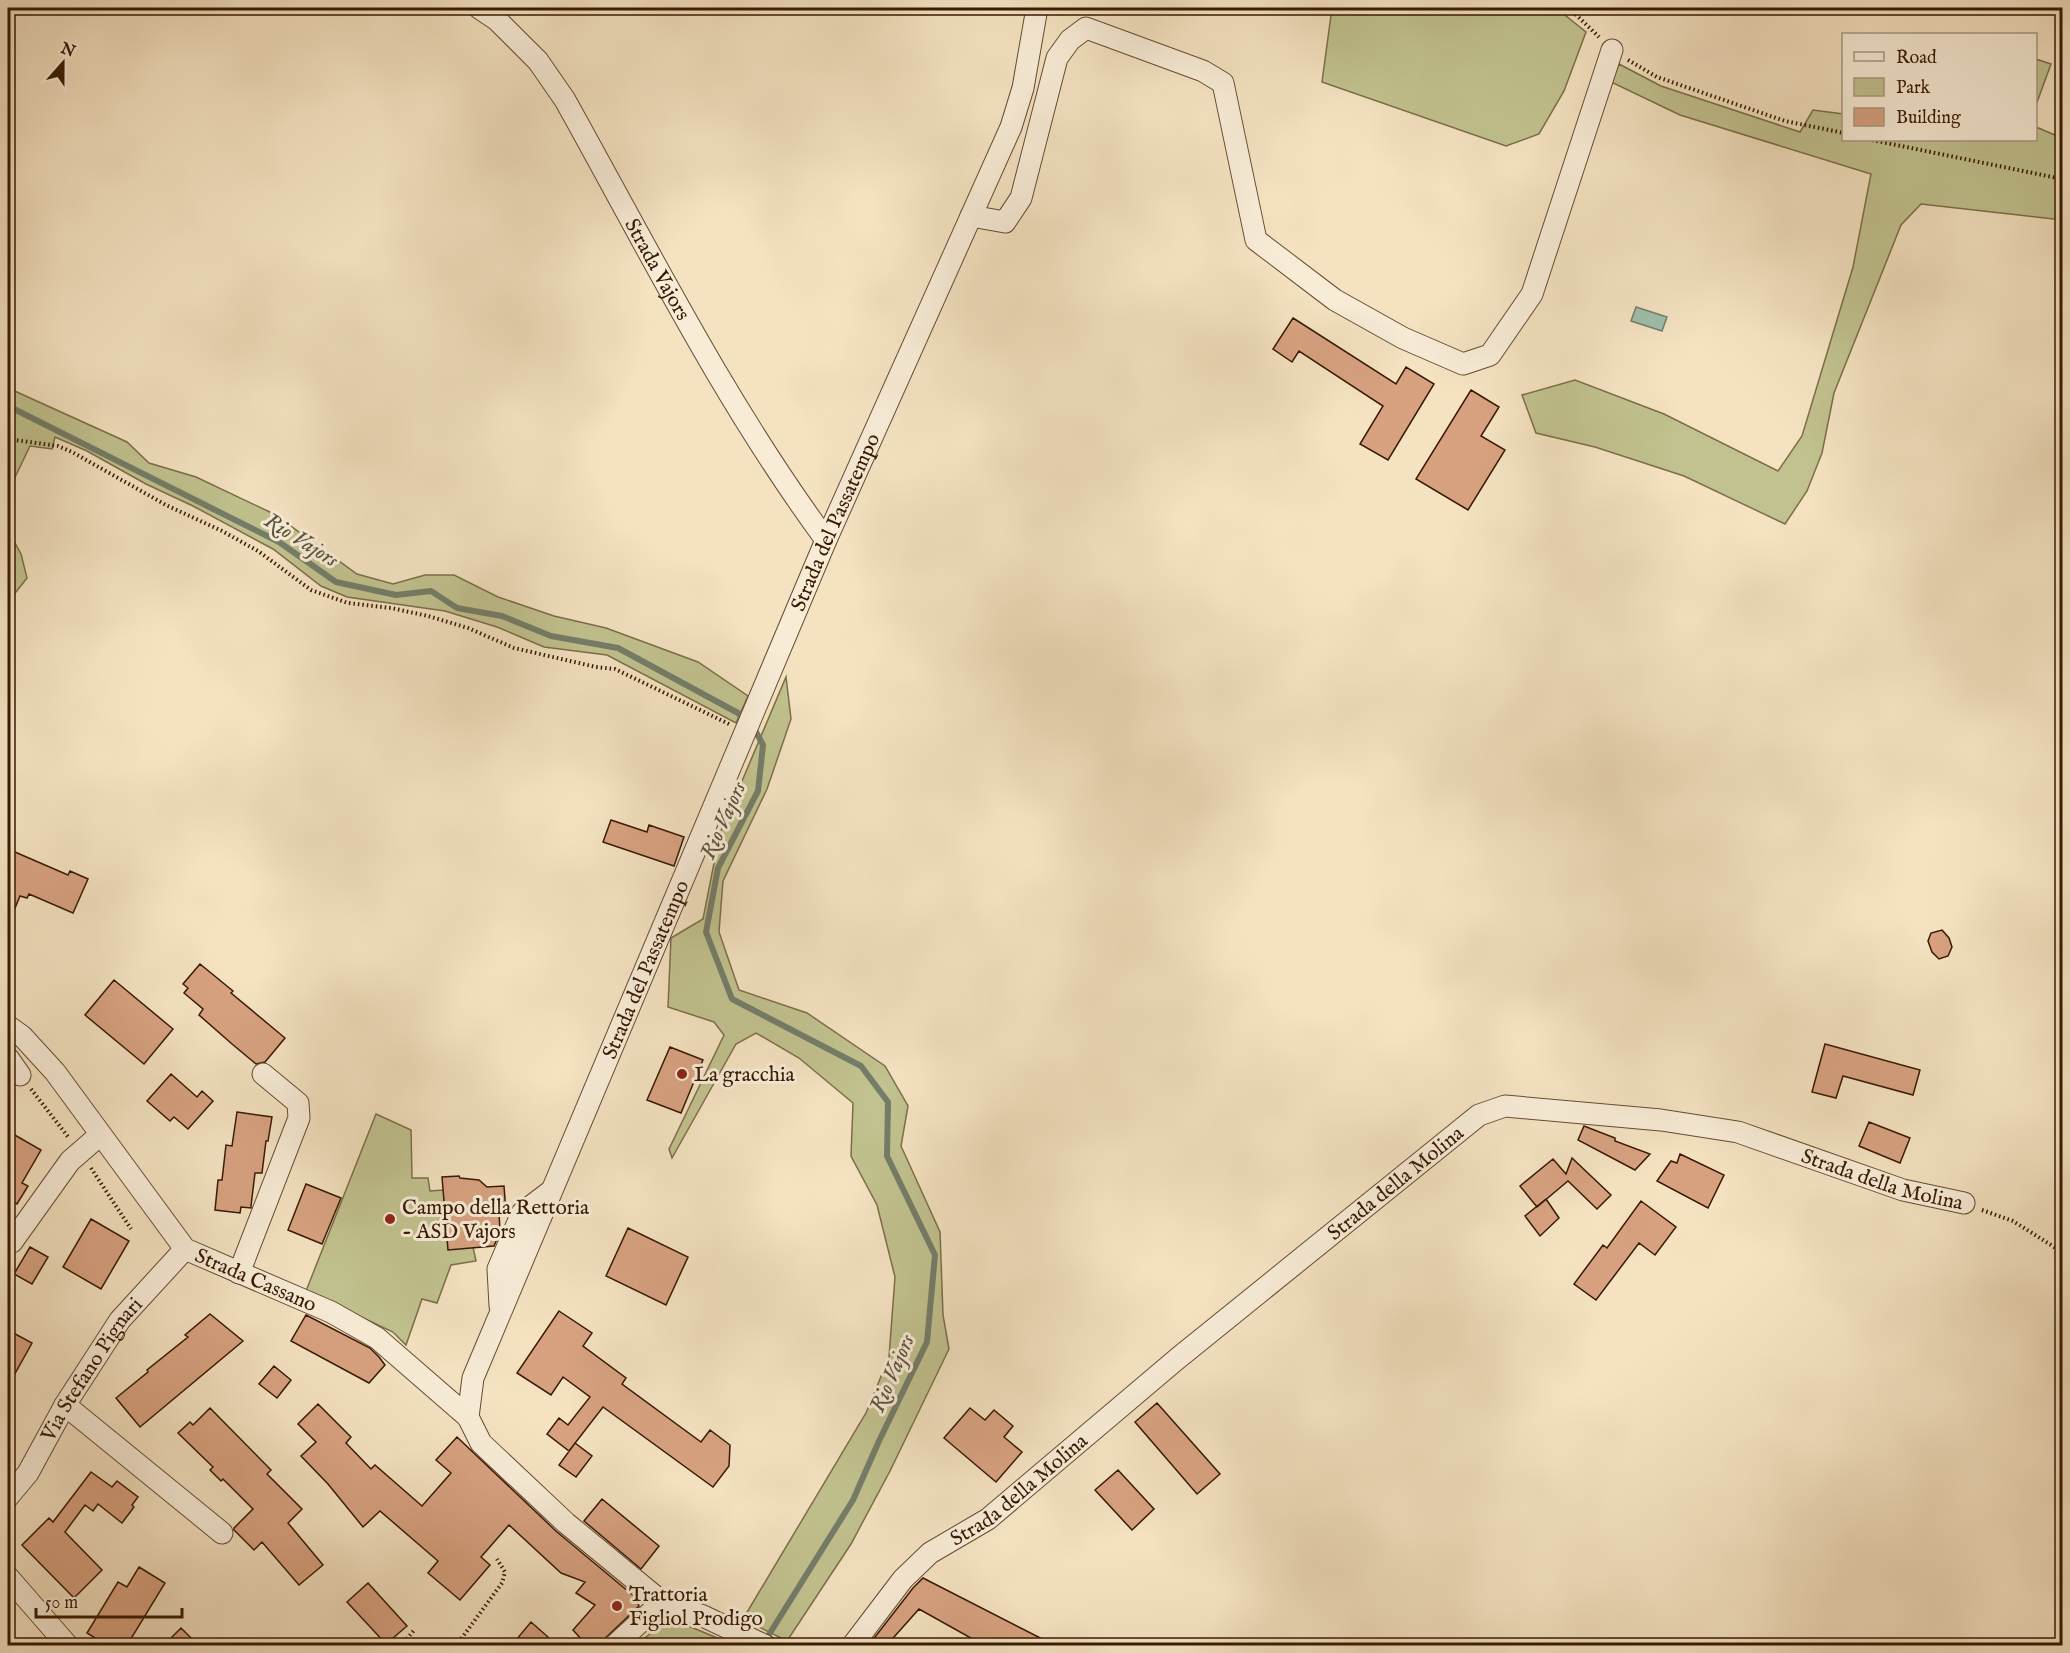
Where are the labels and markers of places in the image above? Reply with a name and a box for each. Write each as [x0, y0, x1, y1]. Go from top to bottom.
place label: La gracchia [694, 1062, 796, 1089]
marker: La gracchia [675, 1067, 689, 1081]
place label: Campo della Rettoria - ASD Vajors [402, 1195, 590, 1246]
marker: Campo della Rettoria - ASD Vajors [383, 1212, 397, 1226]
place label: Trattoria Figliol Prodigo [629, 1582, 763, 1633]
marker: Trattoria Figliol Prodigo [610, 1599, 624, 1613]

